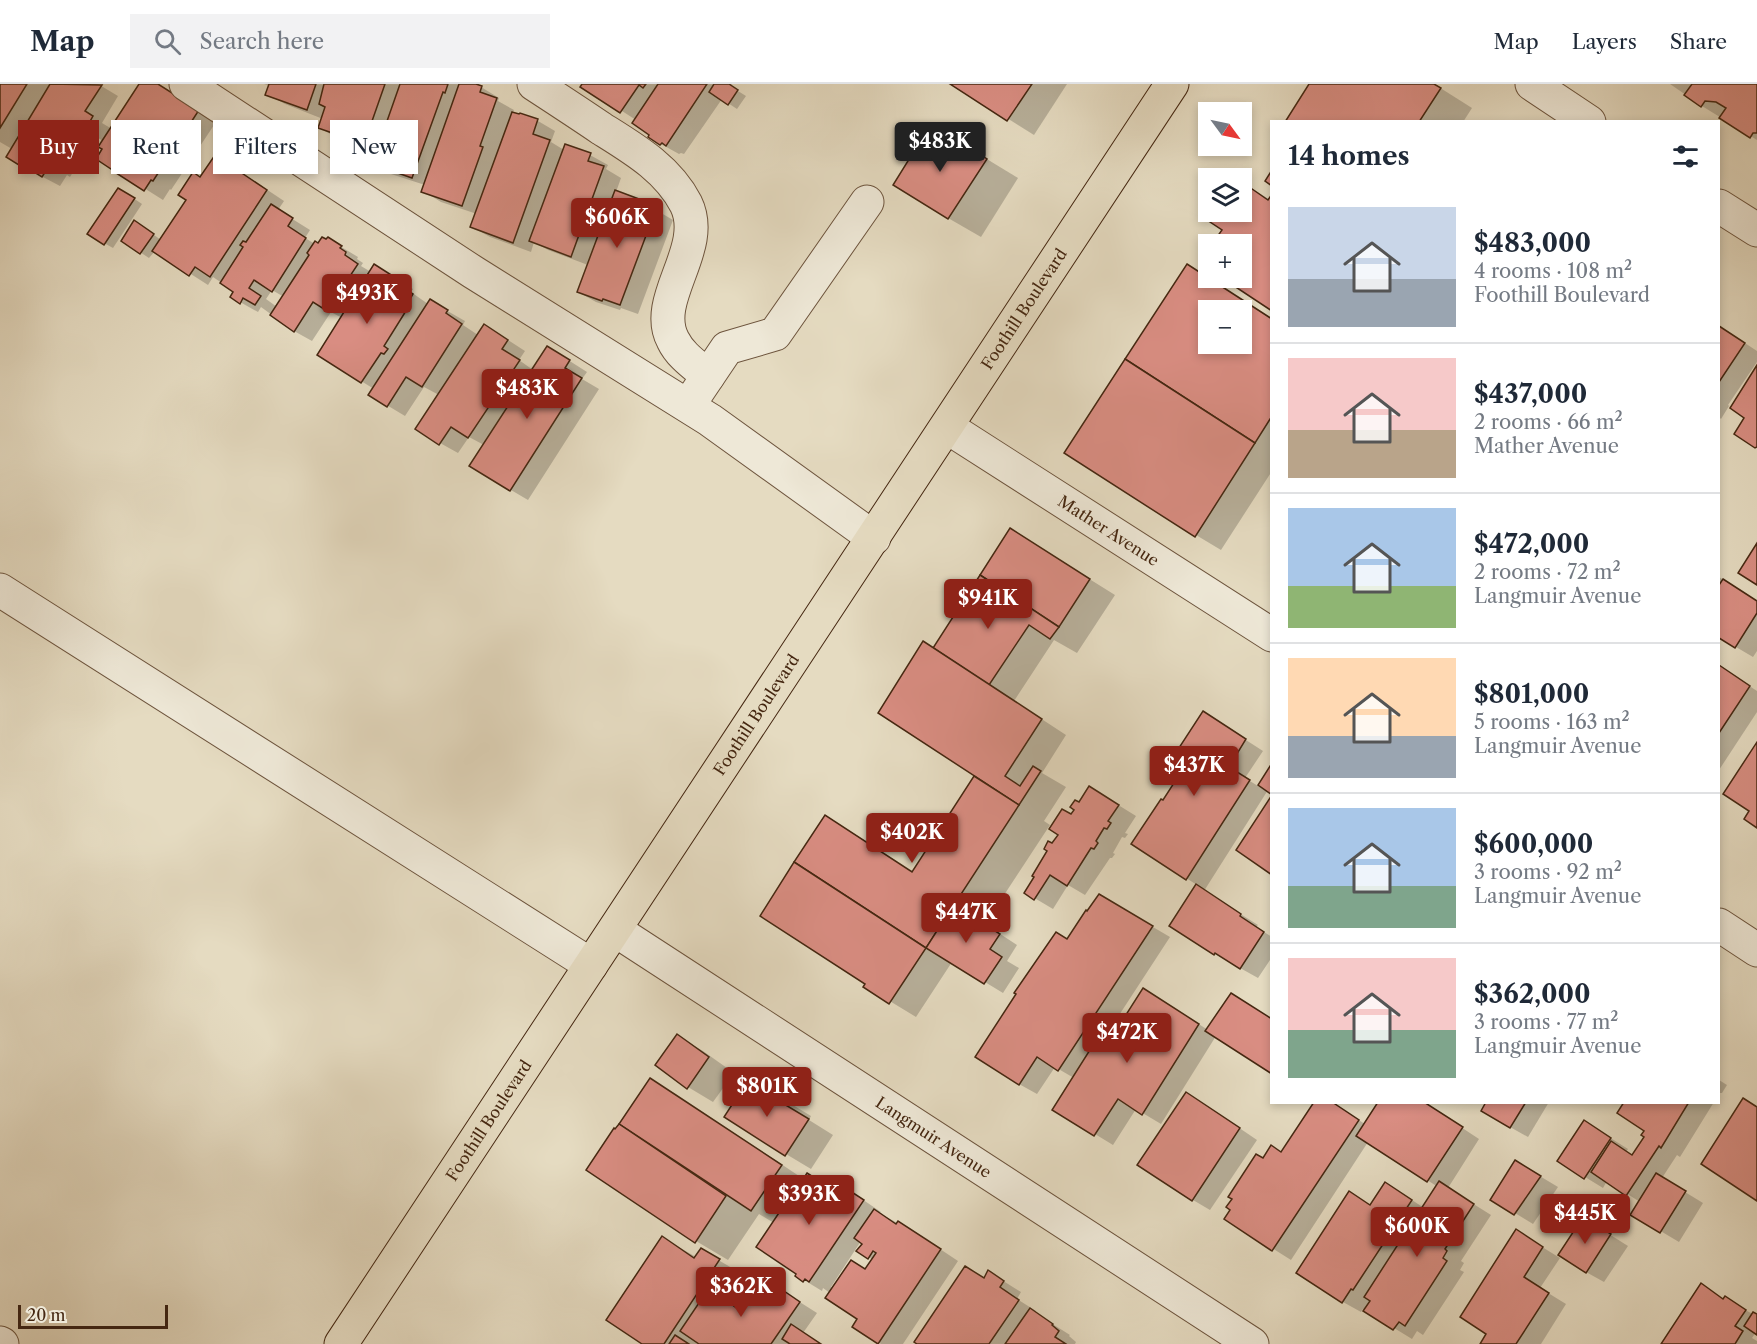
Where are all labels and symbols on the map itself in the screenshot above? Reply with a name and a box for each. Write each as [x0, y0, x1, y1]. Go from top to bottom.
north arrow [1198, 102, 1252, 156]
pin: $483K [898, 122, 982, 173]
pin: $606K [575, 198, 659, 249]
street label: Foothill Boulevard [977, 244, 1071, 373]
pin: $493K [325, 274, 409, 325]
pin: $483K [485, 369, 569, 420]
street label: Mather Avenue [1054, 491, 1163, 570]
pin: $941K [946, 579, 1030, 630]
street label: Foothill Boulevard [709, 650, 803, 779]
pin: $437K [1152, 746, 1236, 797]
pin: $402K [870, 813, 954, 864]
pin: $447K [924, 893, 1008, 944]
pin: $472K [1085, 1013, 1169, 1064]
street label: Foothill Boulevard [441, 1056, 536, 1185]
pin: $801K [725, 1067, 809, 1118]
street label: Langmuir Avenue [872, 1092, 995, 1182]
pin: $393K [767, 1175, 851, 1226]
pin: $445K [1543, 1194, 1627, 1245]
pin: $600K [1375, 1207, 1459, 1258]
pin: $362K [699, 1267, 783, 1318]
scale bar [18, 1302, 168, 1330]

